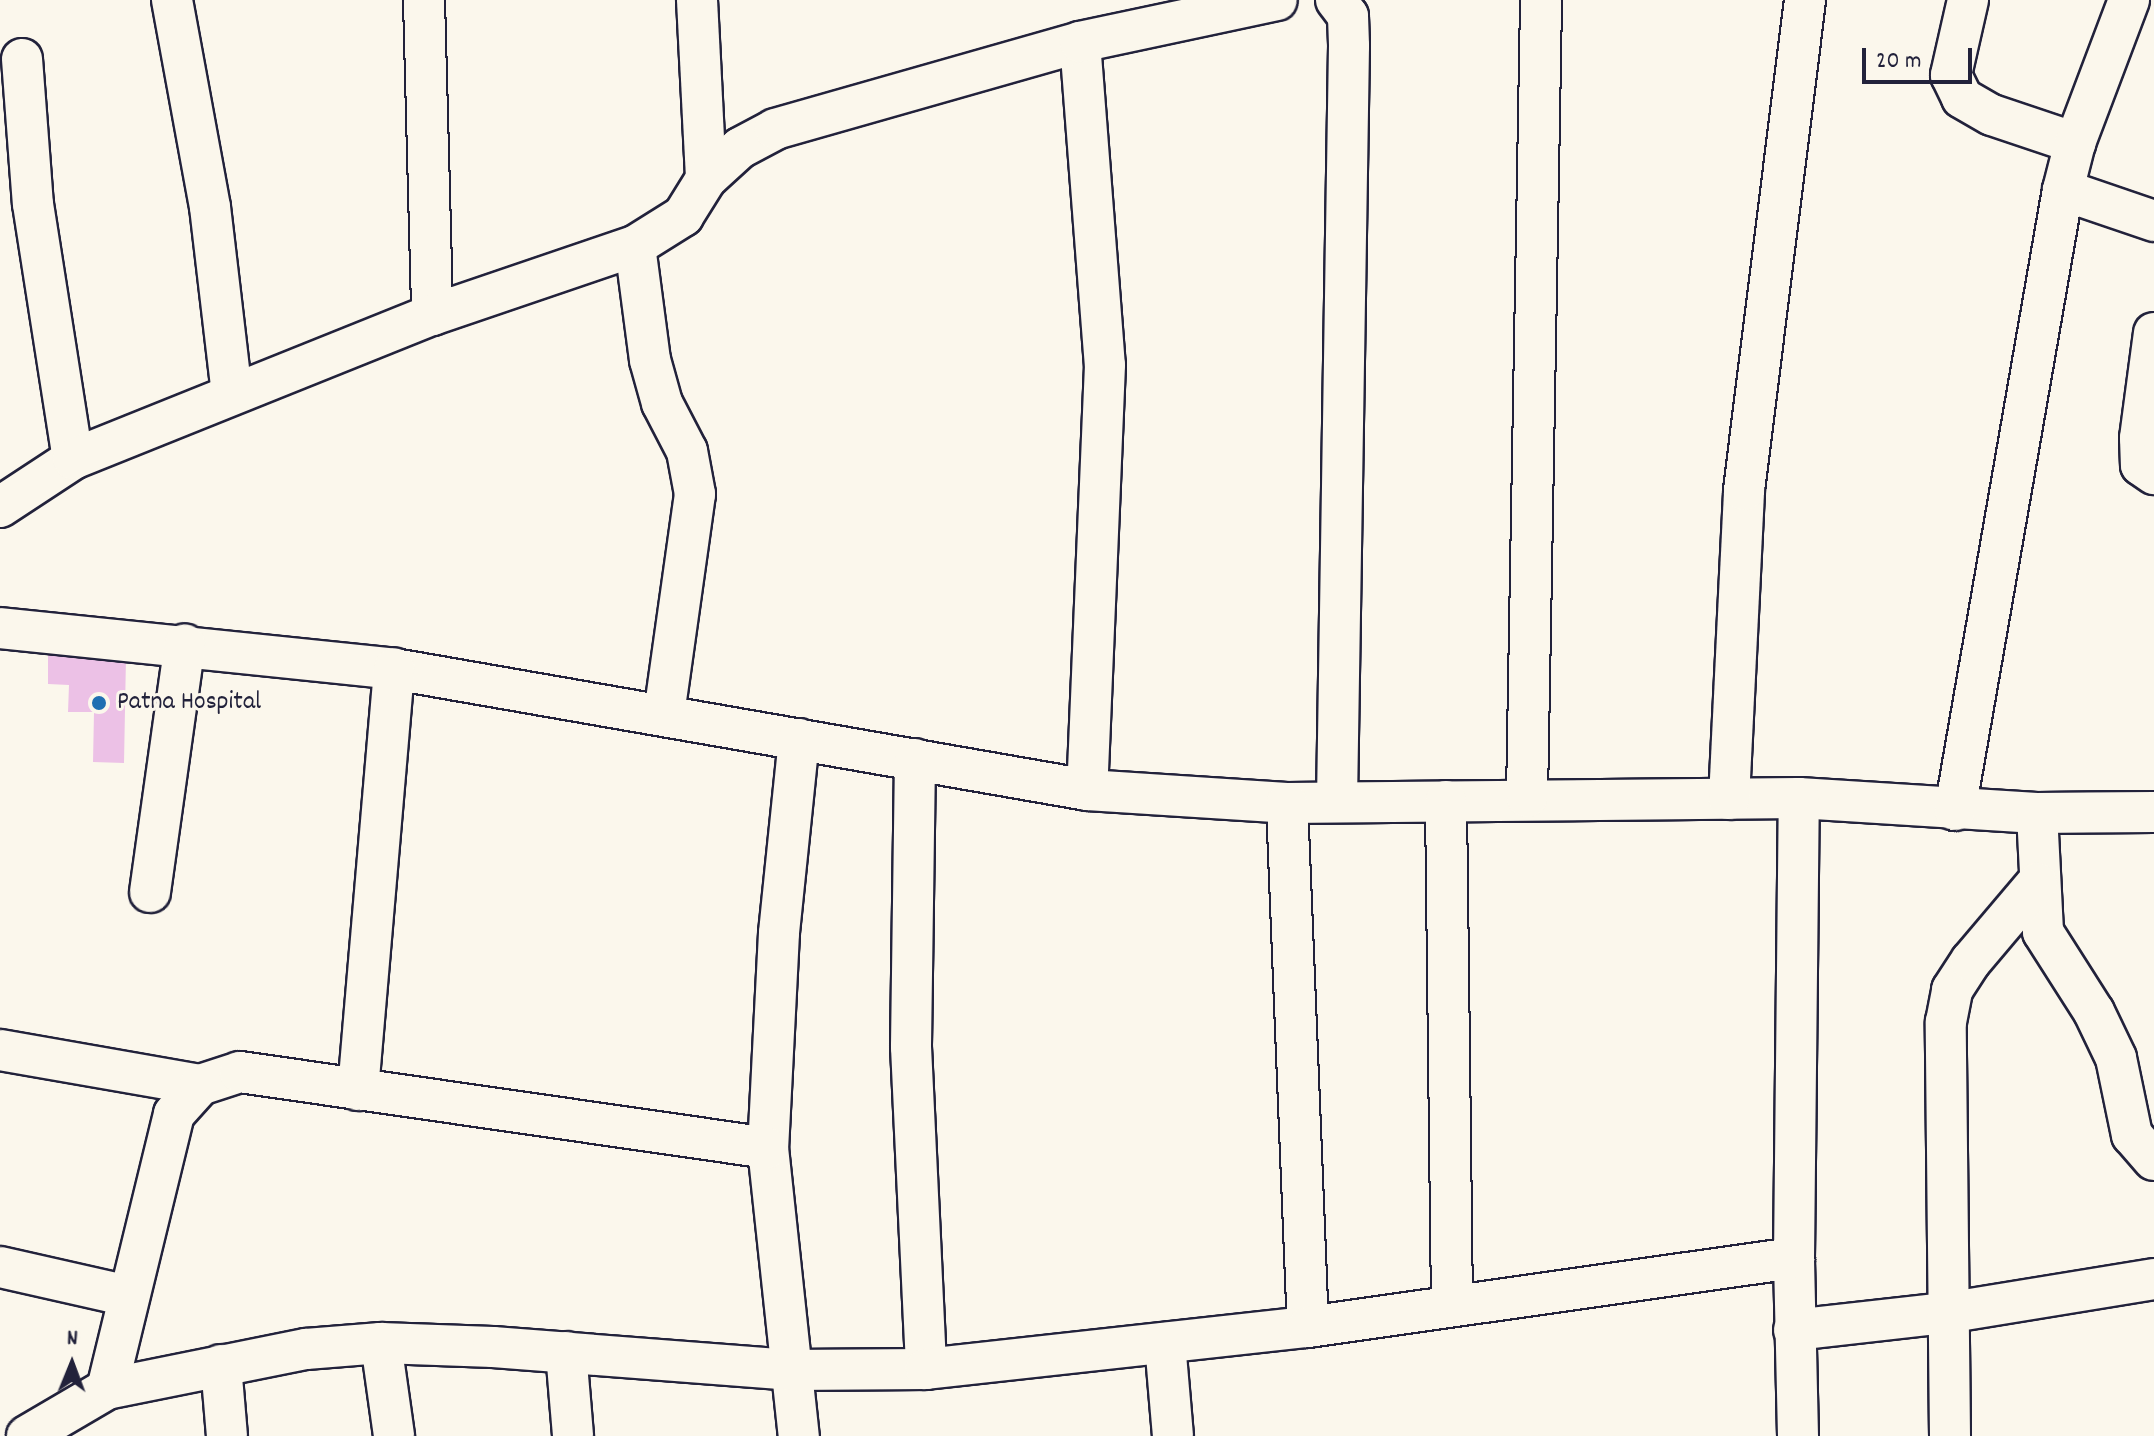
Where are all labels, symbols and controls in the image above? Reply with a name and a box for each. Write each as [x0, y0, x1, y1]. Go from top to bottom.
scale bar [1866, 32, 1976, 82]
text: 20 m [1876, 45, 1922, 79]
place label: Patna Hospital [117, 687, 261, 719]
marker: Patna Hospital [88, 692, 110, 714]
north arrow [32, 1324, 112, 1404]
text: N [67, 1324, 78, 1355]

